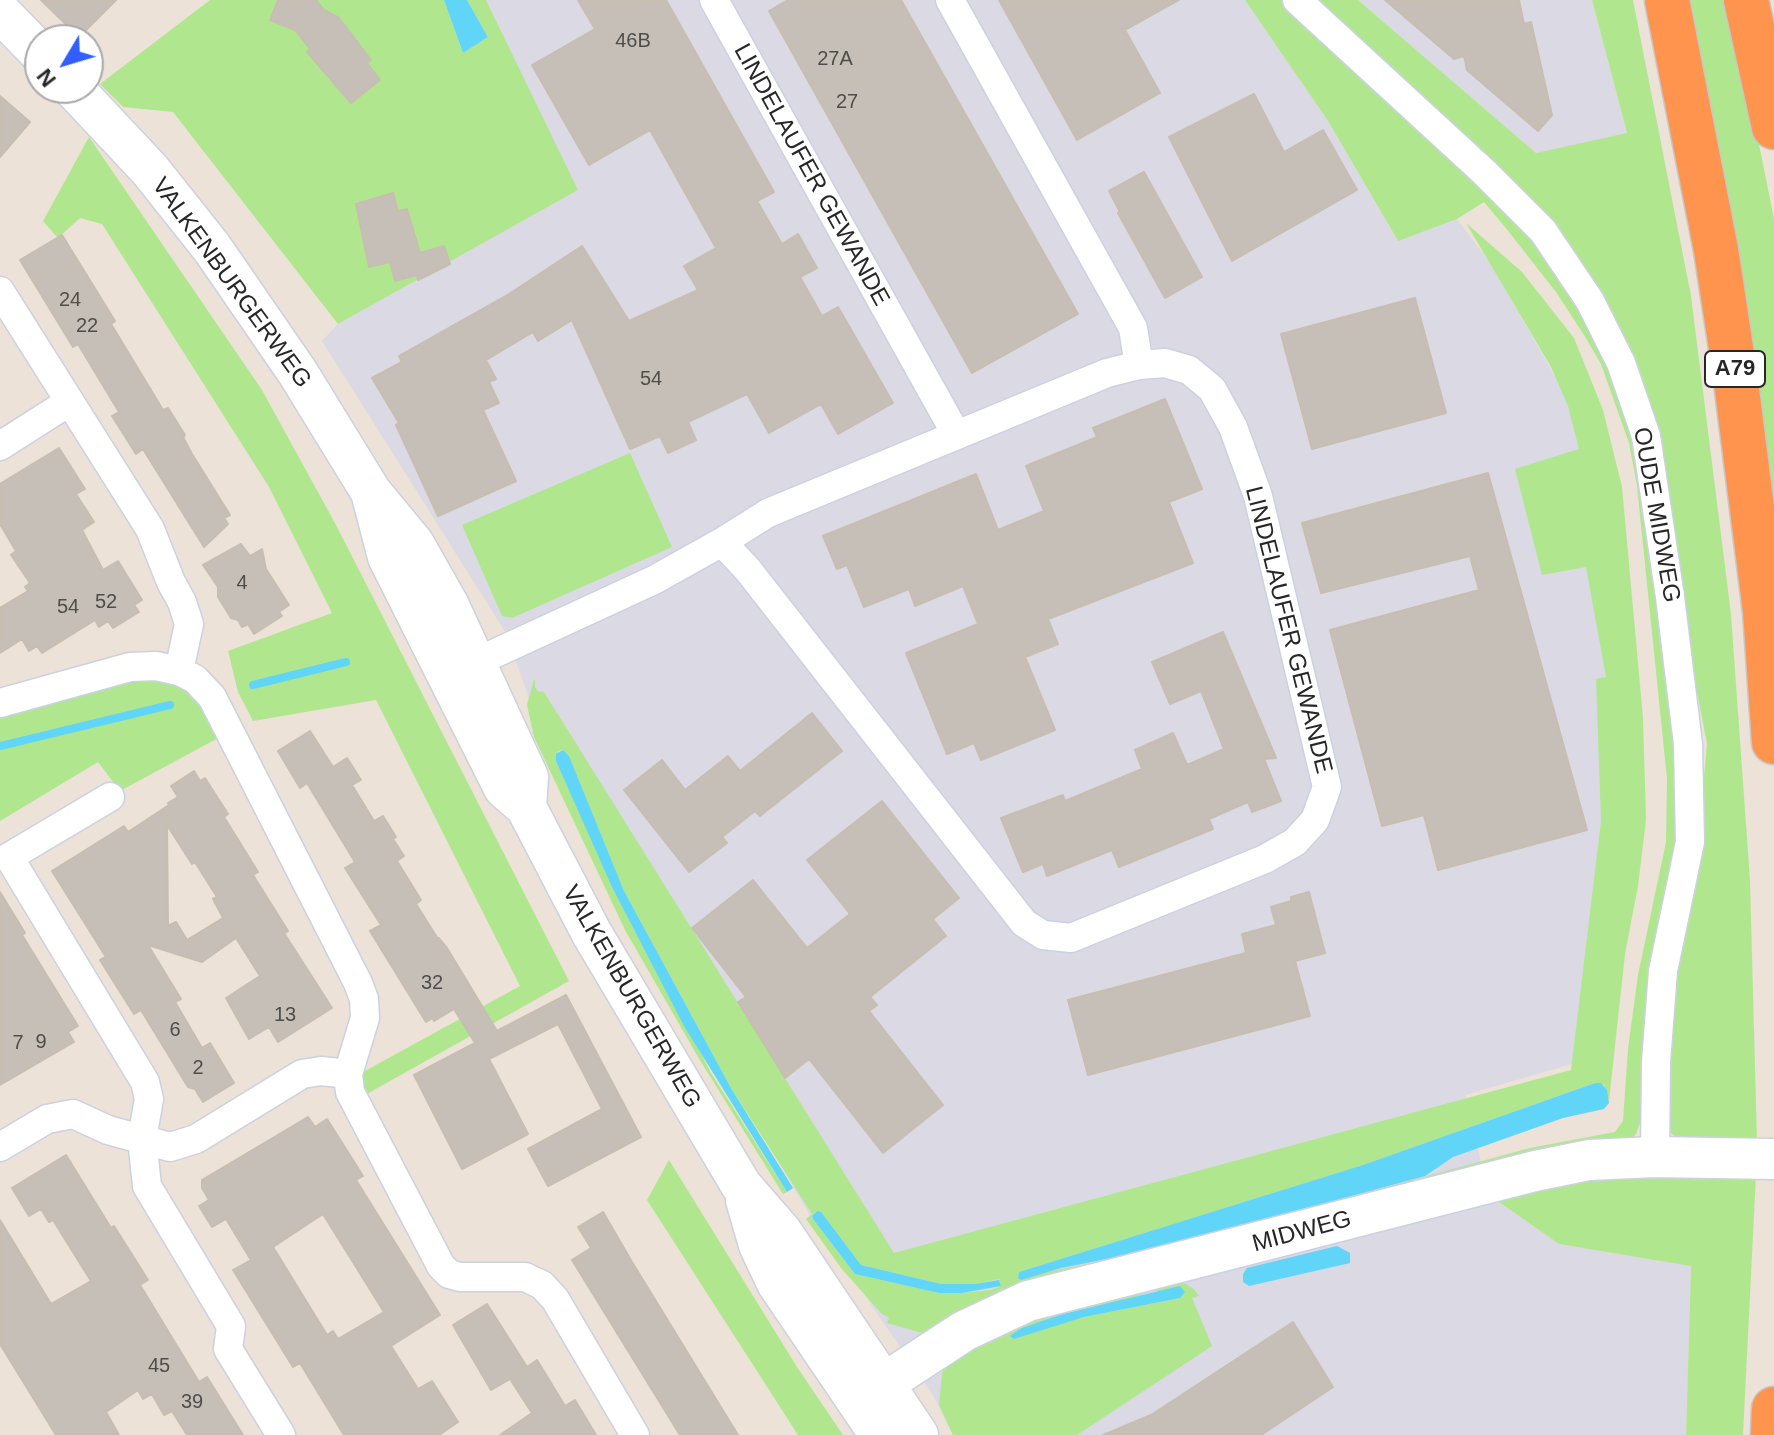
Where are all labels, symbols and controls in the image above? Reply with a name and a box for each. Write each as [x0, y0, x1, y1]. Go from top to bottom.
north arrow [24, 24, 104, 104]
house number: 46B [615, 29, 651, 53]
street label: LINDELAUFER GEWANDE [727, 39, 895, 311]
house number: 27A [817, 47, 853, 71]
text: N [32, 64, 61, 92]
house number: 27 [836, 90, 858, 114]
street label: VALKENBURGERWEG [145, 172, 317, 394]
house number: 24 [59, 288, 81, 312]
house number: 22 [76, 314, 98, 338]
road number: A79 [1705, 351, 1765, 387]
house number: 54 [640, 367, 662, 391]
street label: OUDE MIDWEG [1626, 425, 1686, 605]
street label: LINDELAUFER GEWANDE [1238, 483, 1338, 777]
house number: 4 [236, 571, 248, 595]
house number: 52 [95, 590, 117, 614]
house number: 54 [57, 595, 79, 619]
street label: VALKENBURGERWEG [555, 880, 707, 1114]
house number: 32 [421, 971, 443, 995]
house number: 13 [274, 1003, 296, 1027]
house number: 6 [169, 1018, 181, 1042]
house number: 9 [35, 1030, 47, 1054]
house number: 7 [12, 1031, 24, 1055]
house number: 2 [192, 1056, 204, 1080]
street label: MIDWEG [1249, 1205, 1355, 1259]
house number: 45 [148, 1354, 170, 1378]
house number: 39 [181, 1390, 203, 1414]

